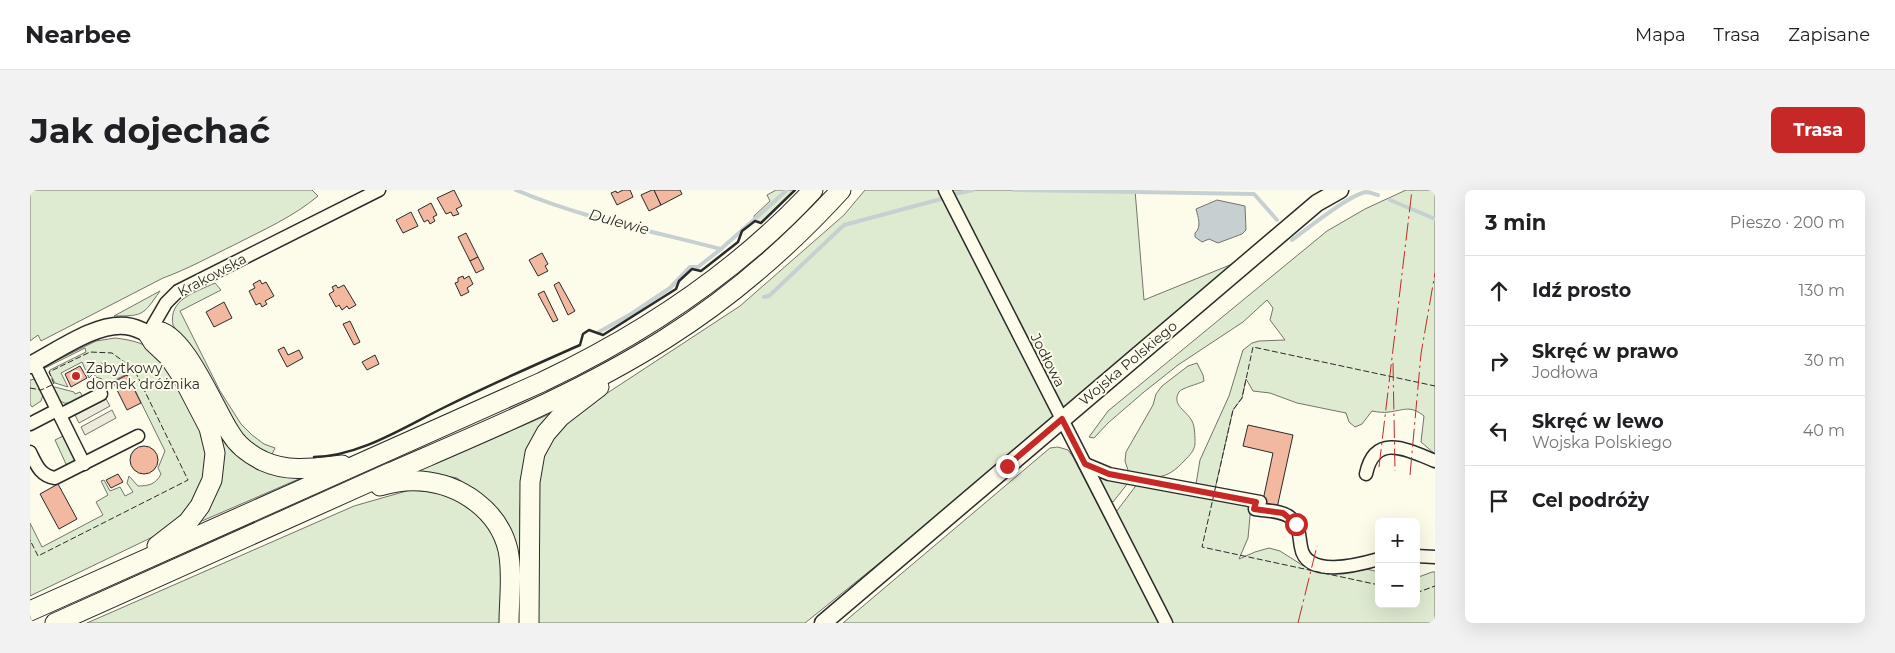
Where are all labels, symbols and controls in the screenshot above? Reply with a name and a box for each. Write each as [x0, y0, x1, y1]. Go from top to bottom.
text: Nearbee [25, 20, 131, 49]
text: Mapa [1635, 24, 1686, 46]
text: Trasa [1714, 24, 1760, 46]
text: Zapisane [1788, 24, 1870, 46]
button: Trasa [1771, 107, 1865, 153]
text: Jak dojechać [30, 109, 270, 152]
water label: Dulewie [587, 204, 651, 239]
text: 3 min [1485, 210, 1546, 235]
text: Pieszo · 200 m [1730, 213, 1845, 232]
street label: Krakowska [175, 249, 249, 301]
icon: ahead [1485, 277, 1513, 305]
text: Idź prosto [1532, 279, 1631, 302]
text: 130 m [1798, 281, 1845, 300]
street label: Wojska Polskiego [1075, 317, 1181, 409]
street label: Jodłowa [1026, 329, 1069, 390]
text: Skręć w prawo [1532, 340, 1678, 363]
icon: right [1485, 347, 1513, 375]
text: 30 m [1804, 351, 1845, 370]
place label: Zabytkowy domek dróżnika [86, 359, 200, 393]
text: Jodłowa [1532, 363, 1598, 382]
marker: Zabytkowy domek dróżnika [70, 370, 82, 382]
text: Skręć w lewo [1532, 410, 1664, 433]
icon: left [1485, 417, 1513, 445]
text: 40 m [1803, 421, 1845, 440]
text: Wojska Polskiego [1532, 433, 1672, 452]
route end [996, 455, 1019, 478]
icon: arrive [1485, 487, 1513, 515]
text: Cel podróży [1532, 489, 1649, 512]
route start [1285, 513, 1308, 536]
map controls [1375, 518, 1420, 608]
button: + [1375, 518, 1420, 563]
button: − [1375, 563, 1420, 608]

